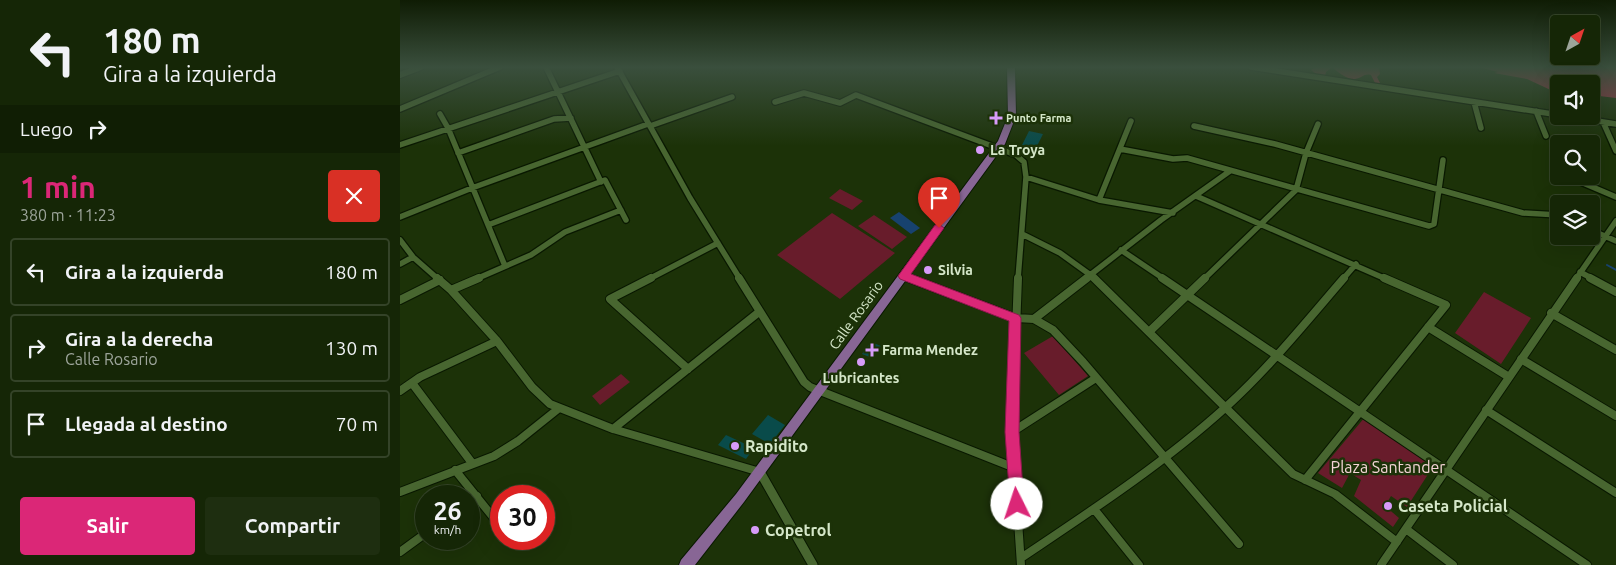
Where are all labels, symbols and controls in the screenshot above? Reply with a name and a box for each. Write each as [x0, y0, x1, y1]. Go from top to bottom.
north arrow [1550, 15, 1600, 65]
map controls [1550, 15, 1600, 245]
icon: left [20, 20, 85, 85]
text: 180 m [103, 20, 201, 60]
text: Gira a la izquierda [103, 61, 277, 86]
button: sound [1550, 75, 1600, 125]
marker: Punto Farma [990, 112, 1002, 124]
place label: Punto Farma [1006, 112, 1071, 124]
icon: right [83, 115, 111, 143]
text: Luego [20, 118, 73, 140]
button: search [1550, 135, 1600, 185]
place label: La Troya [990, 142, 1045, 158]
marker: La Troya [974, 144, 986, 156]
text: 1 min [20, 170, 96, 204]
button: close [328, 170, 380, 222]
pin [918, 177, 960, 228]
icon: arrive [925, 184, 953, 212]
button: layers [1550, 195, 1600, 245]
text: 380 m · 11:23 [20, 206, 116, 224]
icon: left [22, 258, 50, 286]
text: Gira a la izquierda [65, 261, 224, 283]
text: 180 m [325, 261, 378, 283]
place label: Silvia [938, 262, 973, 278]
marker: Silvia [922, 264, 934, 276]
street label: Calle Rosario [826, 277, 886, 353]
text: Gira a la derecha [65, 328, 213, 350]
icon: right [22, 334, 50, 362]
text: 130 m [325, 337, 378, 359]
place label: Farma Mendez [882, 342, 978, 358]
marker: Farma Mendez [866, 344, 878, 356]
text: Calle Rosario [65, 350, 158, 368]
marker: Lubricantes [855, 356, 867, 368]
place label: Lubricantes [823, 370, 900, 386]
icon: arrive [22, 410, 50, 438]
text: Llegada al destino [65, 413, 228, 435]
text: 70 m [336, 413, 378, 435]
place label: Rapidito [745, 437, 808, 455]
marker: Rapidito [729, 440, 741, 452]
park label: Plaza Santander [1331, 458, 1445, 476]
position arrow [990, 477, 1042, 529]
speed limit sign: 30 [490, 485, 555, 550]
button: Salir [20, 497, 195, 555]
button: Compartir [205, 497, 380, 555]
text: 26 [433, 497, 462, 525]
place label: Caseta Policial [1398, 497, 1508, 515]
marker: Caseta Policial [1382, 500, 1394, 512]
place label: Copetrol [765, 521, 831, 539]
text: km/h [434, 523, 461, 536]
marker: Copetrol [749, 524, 761, 536]

